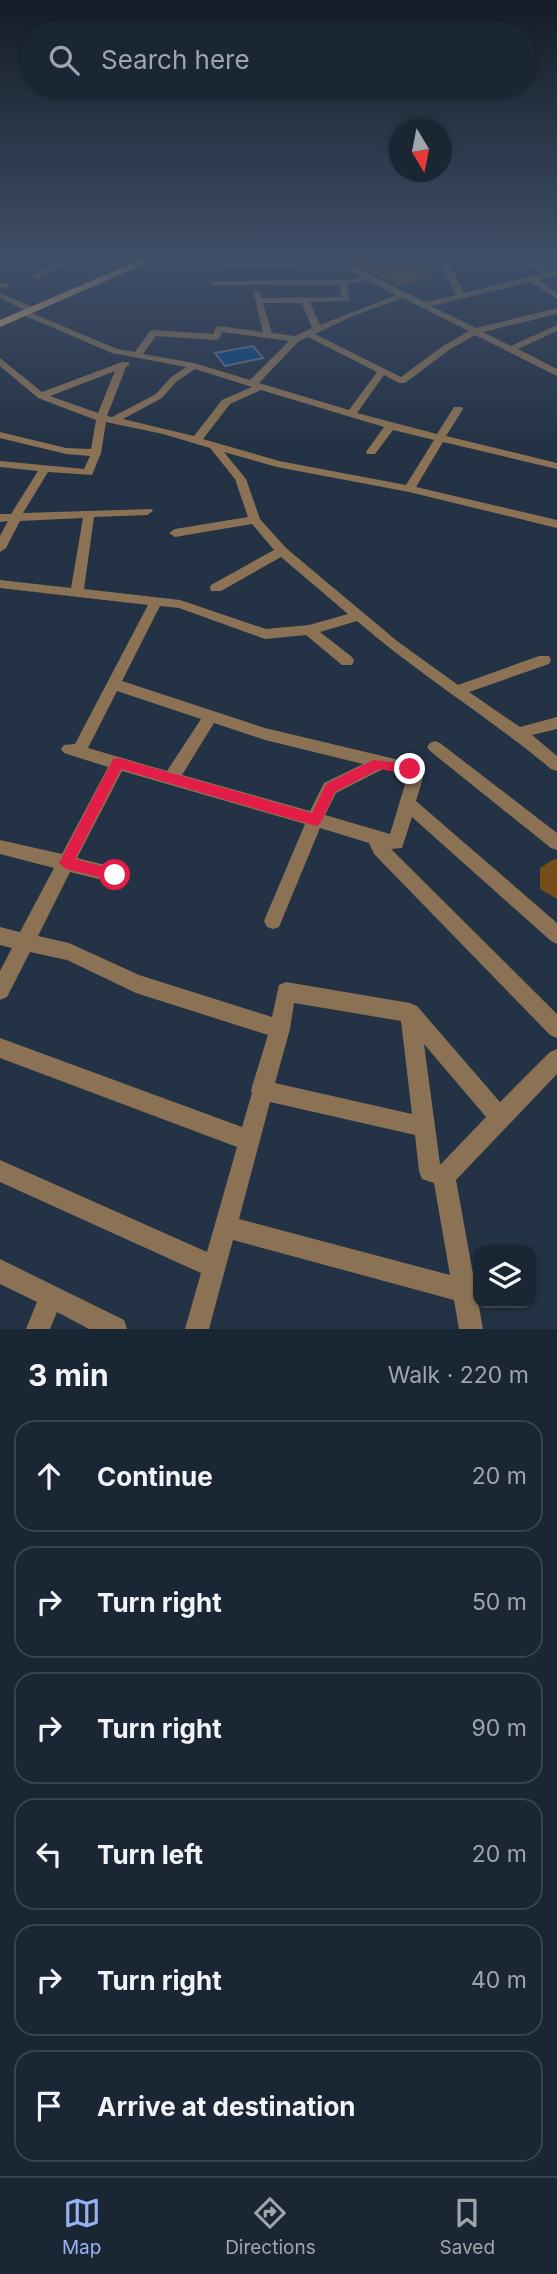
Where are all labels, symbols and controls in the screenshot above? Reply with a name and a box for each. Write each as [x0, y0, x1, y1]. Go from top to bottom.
search box [21, 21, 536, 98]
icon: search [45, 41, 83, 79]
text: Search here [101, 44, 250, 75]
north arrow [389, 119, 452, 182]
route end [394, 753, 425, 784]
route start [99, 859, 130, 890]
map controls [473, 1245, 536, 1308]
button: layers [473, 1245, 536, 1308]
text: 3 min [28, 1357, 109, 1393]
text: Walk · 220 m [388, 1361, 529, 1389]
icon: ahead [30, 1457, 68, 1495]
text: Continue [97, 1461, 213, 1492]
text: 20 m [472, 1462, 527, 1490]
icon: right [30, 1583, 68, 1621]
text: Turn right [97, 1587, 222, 1618]
text: 50 m [472, 1588, 527, 1616]
icon: right [30, 1709, 68, 1747]
text: Turn right [97, 1713, 222, 1744]
text: 90 m [472, 1714, 527, 1742]
icon: left [30, 1835, 68, 1873]
text: Turn left [97, 1839, 203, 1870]
text: 20 m [472, 1840, 527, 1868]
icon: right [30, 1961, 68, 1999]
text: Turn right [97, 1965, 222, 1996]
text: 40 m [471, 1966, 527, 1994]
icon: arrive [30, 2087, 68, 2125]
text: Arrive at destination [97, 2091, 356, 2122]
tab: Map [62, 2194, 101, 2259]
tab: Directions [225, 2194, 316, 2259]
tab: Saved [439, 2194, 495, 2259]

